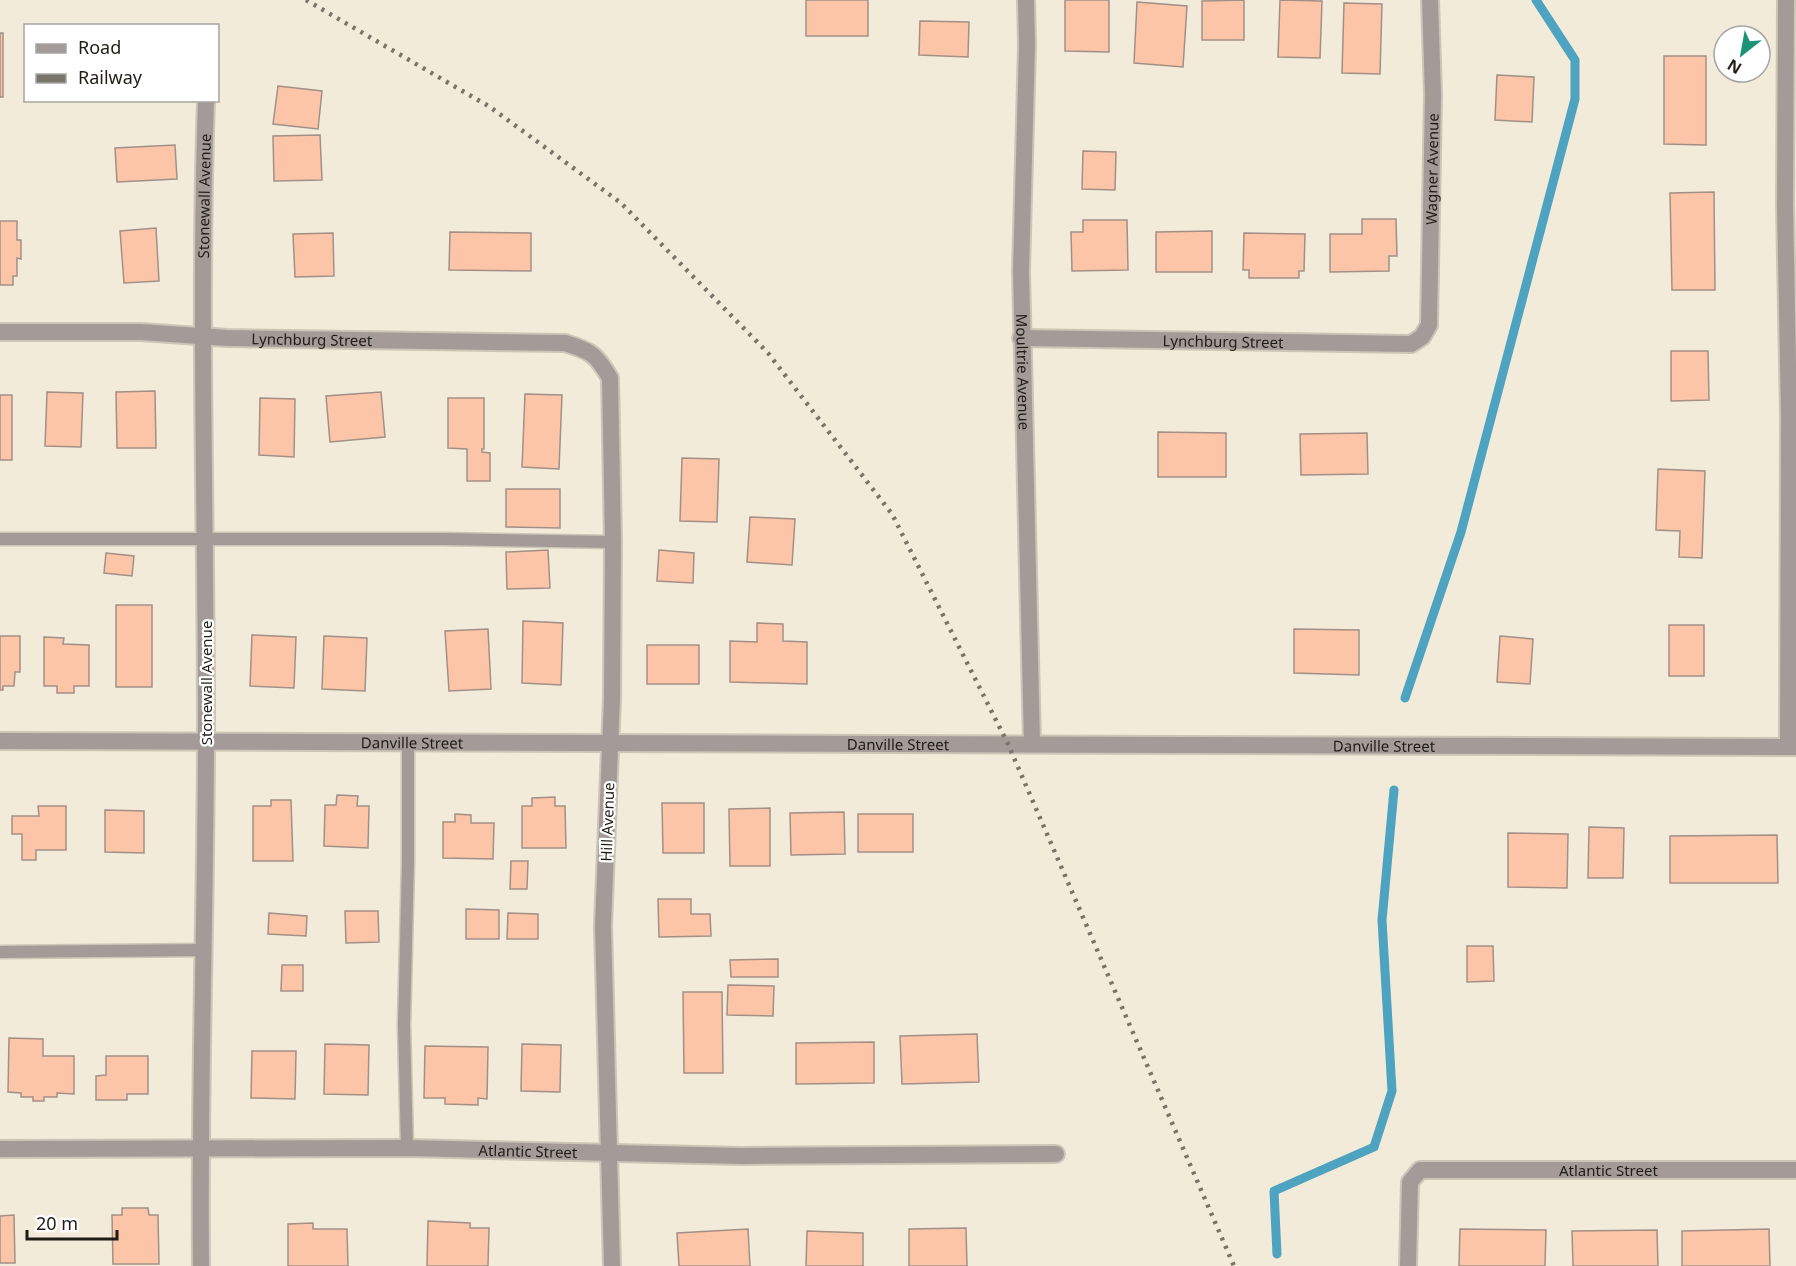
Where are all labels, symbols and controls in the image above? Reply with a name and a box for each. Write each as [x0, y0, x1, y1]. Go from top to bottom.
legend [24, 24, 219, 102]
north arrow [1712, 24, 1772, 84]
text: Road [78, 35, 121, 59]
text: N [1723, 54, 1746, 80]
text: Railway [78, 65, 143, 89]
street label: Wagner Avenue [1421, 113, 1443, 225]
street label: Stonewall Avenue [193, 133, 215, 259]
street label: Moultrie Avenue [1012, 313, 1035, 430]
street label: Lynchburg Street [251, 328, 373, 350]
street label: Lynchburg Street [1162, 330, 1284, 352]
street label: Stonewall Avenue [196, 621, 216, 745]
street label: Danville Street [361, 732, 464, 753]
street label: Danville Street [847, 734, 950, 754]
street label: Danville Street [1333, 735, 1436, 756]
street label: Hill Avenue [596, 782, 618, 862]
street label: Atlantic Street [478, 1140, 578, 1162]
street label: Atlantic Street [1559, 1160, 1658, 1180]
scale bar [27, 1203, 117, 1241]
text: 20 m [36, 1211, 78, 1235]

